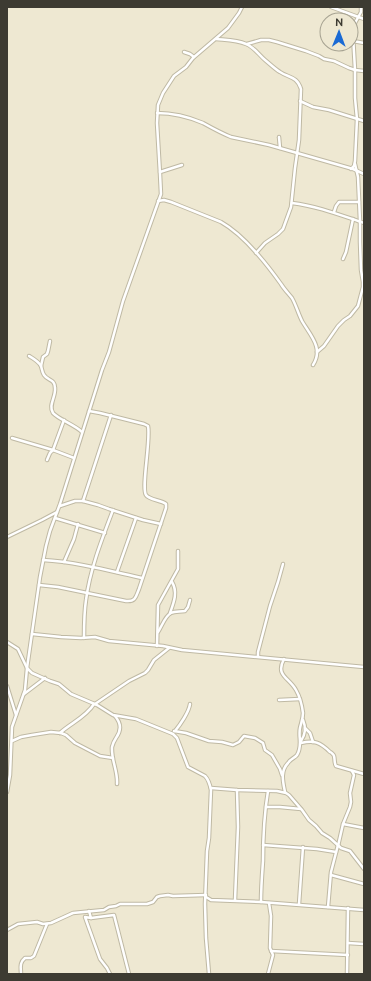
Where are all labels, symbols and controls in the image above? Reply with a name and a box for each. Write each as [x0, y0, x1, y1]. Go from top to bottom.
north arrow [319, 12, 359, 52]
text: N [335, 16, 343, 28]

